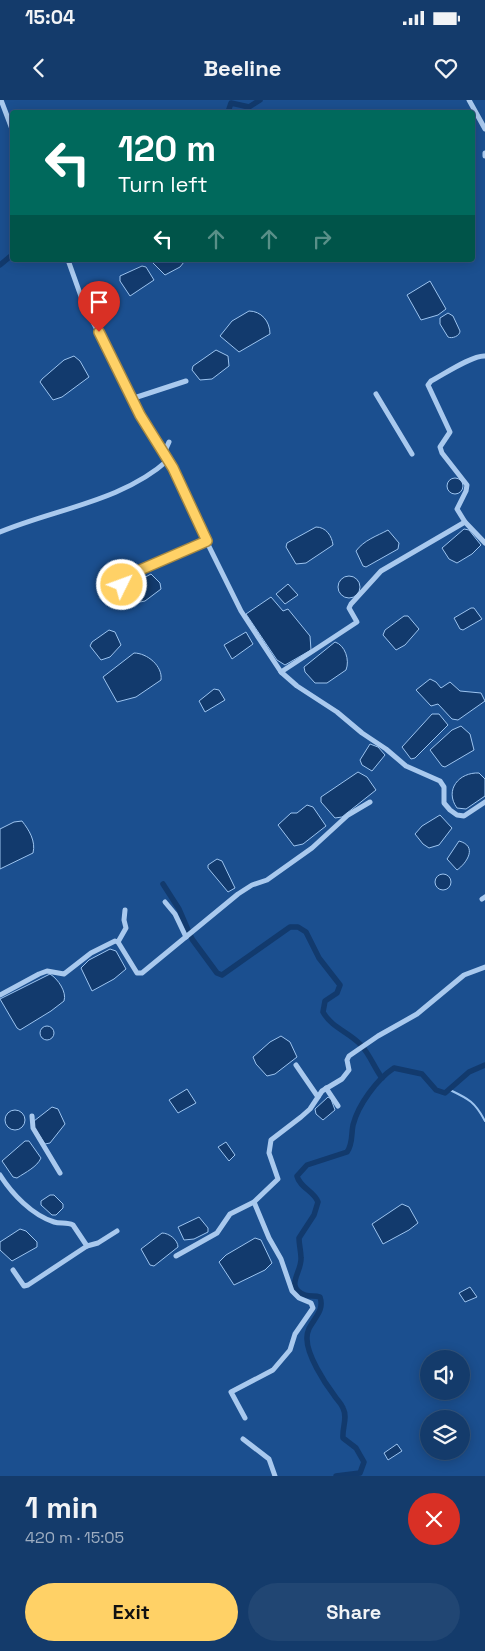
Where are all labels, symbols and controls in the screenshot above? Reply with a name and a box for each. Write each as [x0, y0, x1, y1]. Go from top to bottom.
text: 15:04 [25, 5, 75, 30]
icon: back [25, 54, 53, 82]
text: Beeline [204, 54, 281, 82]
icon: heart [432, 54, 460, 82]
text: 120 m [118, 127, 216, 171]
icon: left [35, 130, 100, 195]
text: Turn left [118, 170, 208, 198]
icon: left [149, 225, 177, 253]
icon: ahead [202, 225, 230, 253]
icon: ahead [255, 225, 283, 253]
icon: right [308, 225, 336, 253]
pin [78, 281, 120, 332]
icon: arrive [85, 288, 113, 316]
position arrow [95, 558, 147, 610]
map controls [420, 1350, 470, 1460]
button: sound [420, 1350, 470, 1400]
button: layers [420, 1410, 470, 1460]
text: 1 min [25, 1488, 98, 1527]
button: close [408, 1493, 460, 1545]
text: 420 m · 15:05 [25, 1527, 124, 1548]
button: Exit [25, 1583, 238, 1641]
button: Share [248, 1583, 460, 1641]

